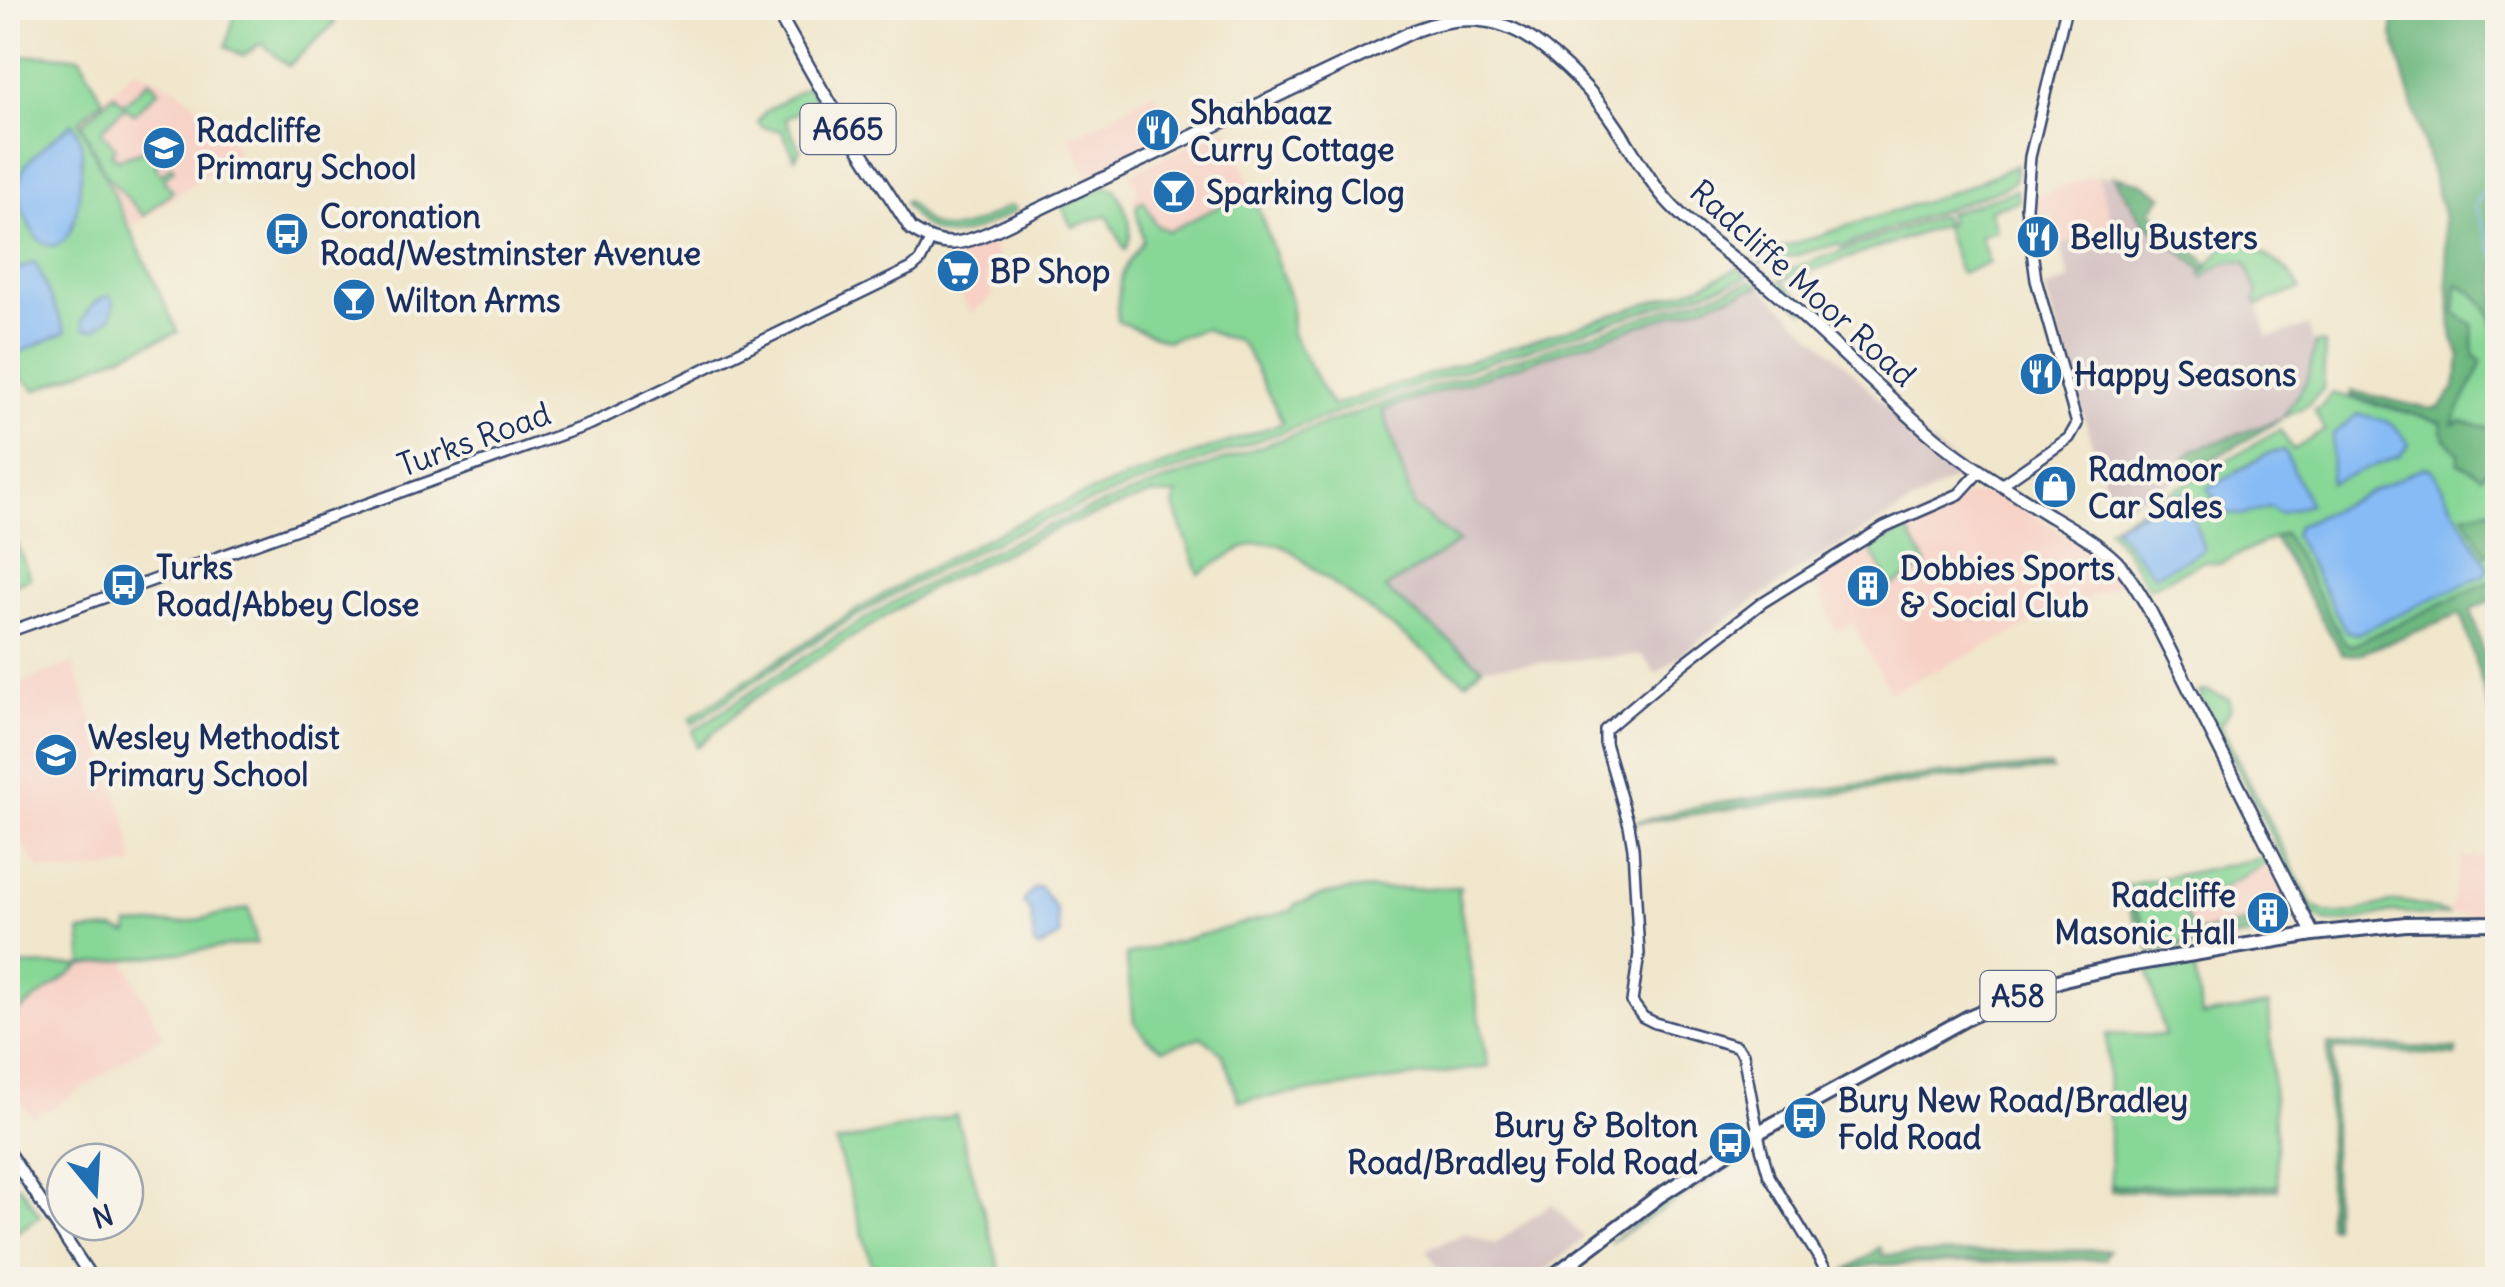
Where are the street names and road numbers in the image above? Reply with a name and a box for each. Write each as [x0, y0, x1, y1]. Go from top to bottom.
road number: A665 [800, 104, 896, 154]
street label: Radcliffe Moor Road [1681, 171, 1925, 395]
street label: Turks Road [392, 392, 556, 486]
road number: A58 [1980, 971, 2056, 1021]

